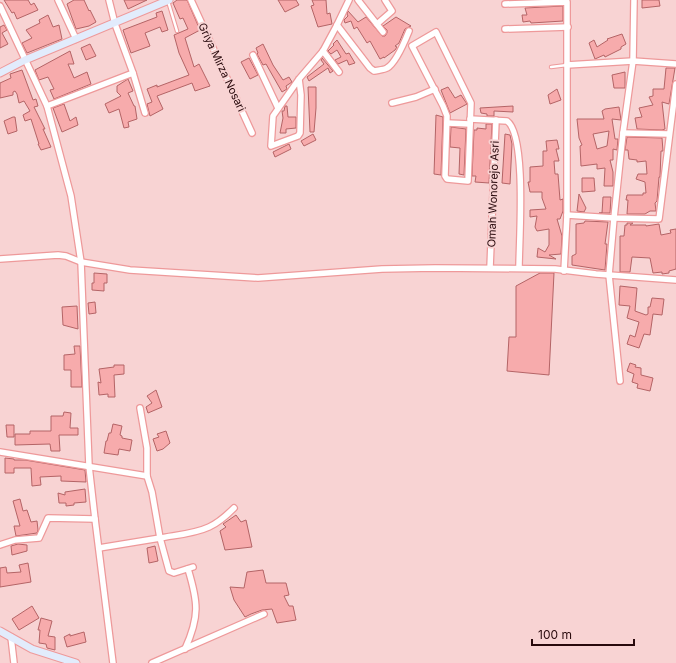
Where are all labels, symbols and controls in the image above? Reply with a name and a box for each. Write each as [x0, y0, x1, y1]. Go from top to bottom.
street label: Griya Mirza Nosari [195, 20, 249, 114]
street label: Omah Wonorejo Asri [484, 140, 502, 248]
scale bar [532, 621, 634, 647]
text: 100 m [538, 627, 572, 642]

